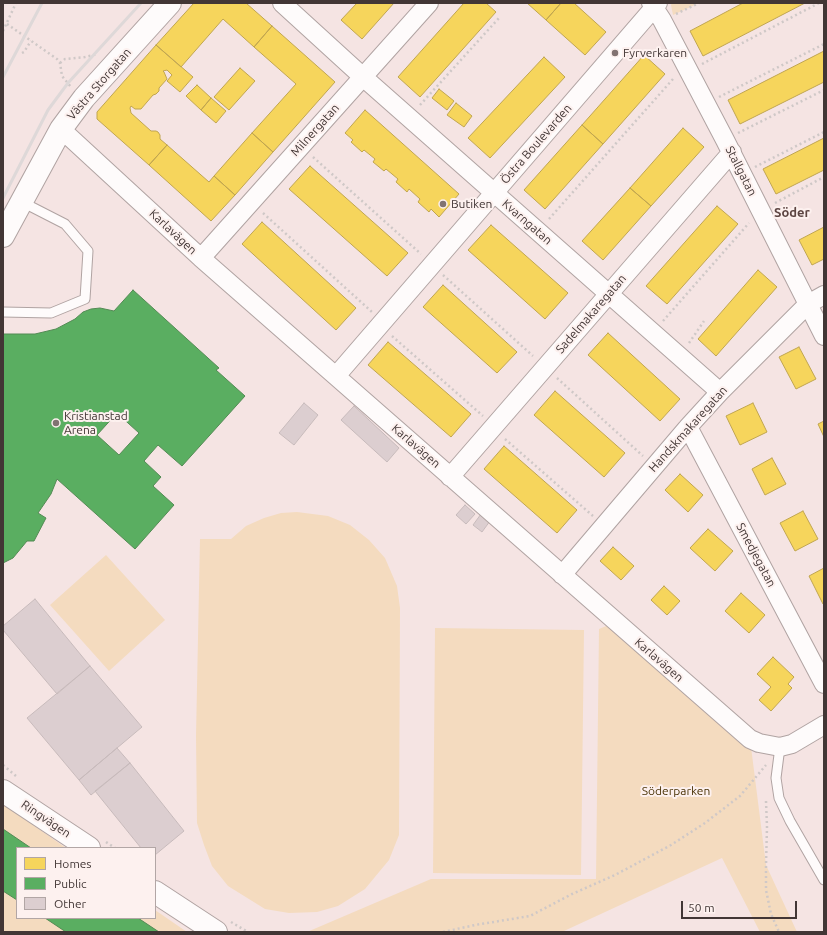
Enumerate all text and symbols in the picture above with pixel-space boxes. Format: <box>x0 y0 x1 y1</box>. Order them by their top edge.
street label: Västra Storgatan <box>64 45 134 123</box>
place label: Fyrverkaren <box>623 46 687 60</box>
marker: Fyrverkaren <box>610 48 620 58</box>
street label: Milnergatan <box>288 101 342 159</box>
street label: Östra Boulevarden <box>497 101 575 187</box>
street label: Stallgatan <box>722 144 760 198</box>
street label: Kvarngatan <box>499 196 555 248</box>
place label: Butiken <box>451 197 492 211</box>
marker: Butiken <box>438 199 448 209</box>
district label: Söder <box>774 205 810 221</box>
street label: Karlavägen <box>146 206 200 258</box>
street label: Sadelmakaregatan <box>553 272 629 356</box>
street label: Handskmakaregatan <box>646 383 730 475</box>
place label: Kristianstad Arena <box>64 409 128 437</box>
marker: Kristianstad Arena <box>51 418 61 428</box>
street label: Karlavägen <box>389 421 443 471</box>
street label: Smedjegatan <box>733 520 779 590</box>
street label: Karlavägen <box>632 635 686 685</box>
park label: Söderparken <box>642 784 710 798</box>
street label: Ringvägen <box>19 797 73 841</box>
legend <box>16 847 156 919</box>
text: Homes <box>54 857 92 870</box>
text: Public <box>54 877 87 890</box>
scale bar <box>683 893 799 919</box>
text: Other <box>54 897 86 910</box>
text: 50 m <box>688 901 715 914</box>

